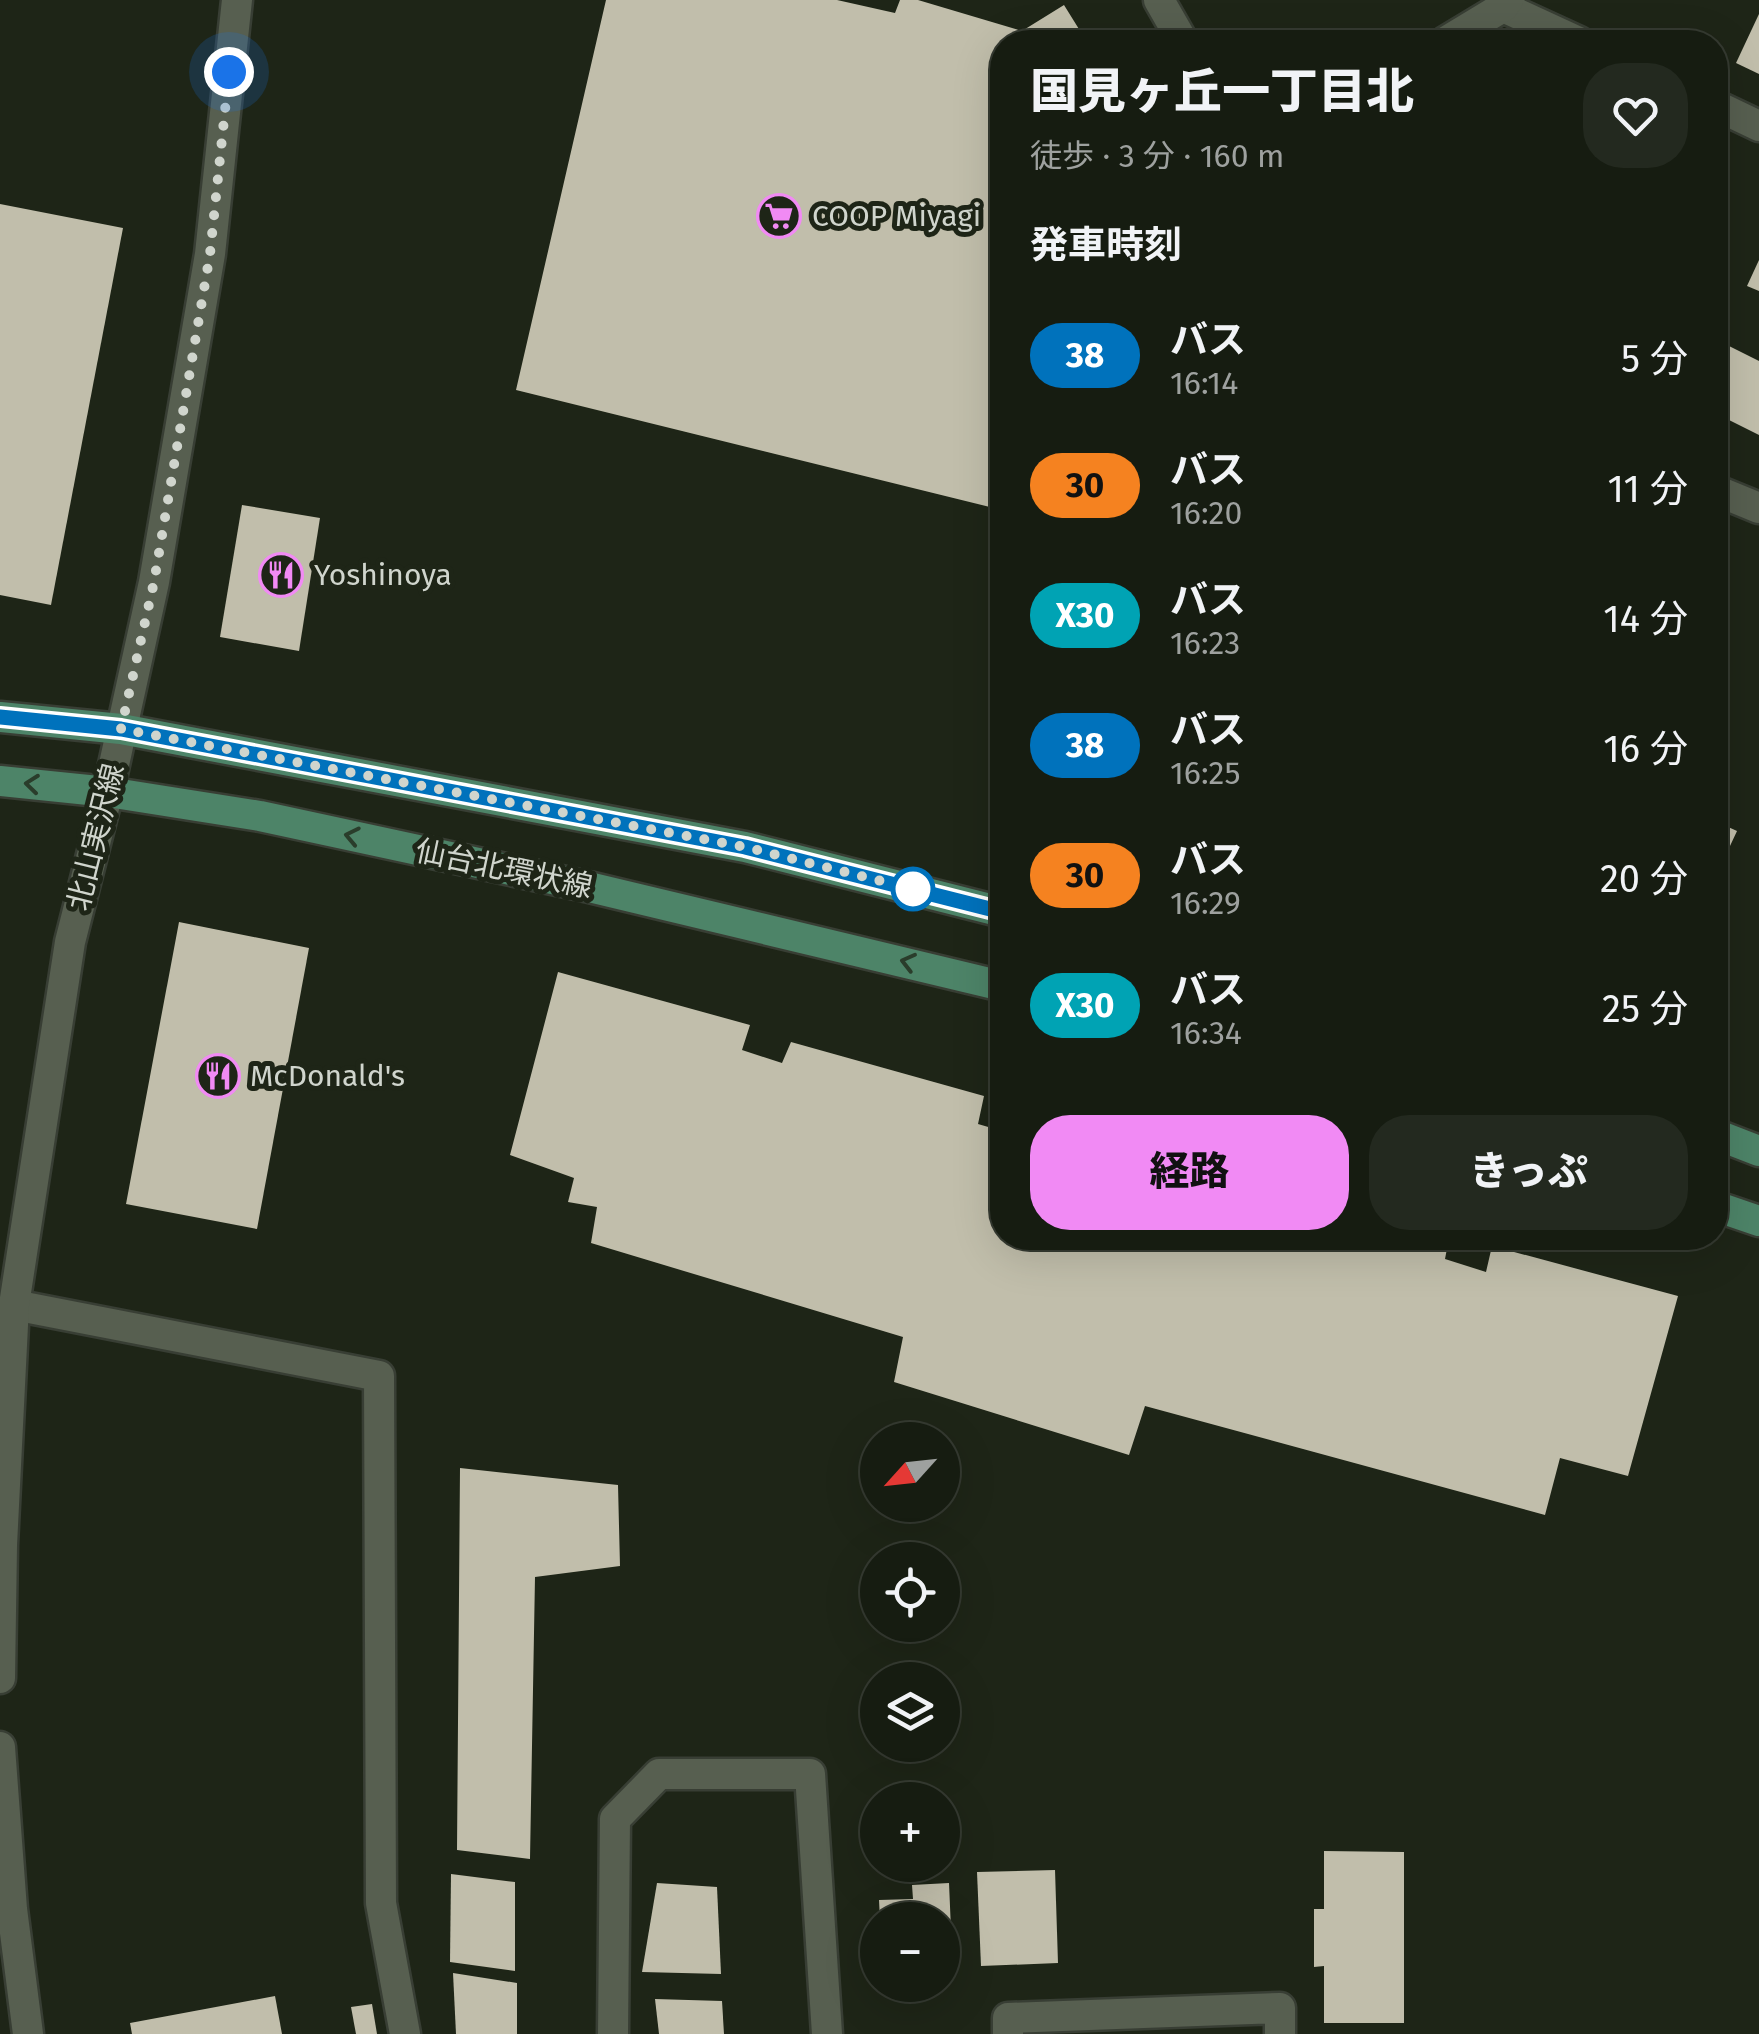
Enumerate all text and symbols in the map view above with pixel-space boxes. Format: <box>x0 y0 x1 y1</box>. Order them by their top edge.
your location <box>204 47 254 97</box>
text: 国見ヶ丘一丁目北 <box>1030 63 1414 121</box>
button: heart <box>1583 63 1688 168</box>
text: 徒歩 · 3 分 · 160 m <box>1030 137 1284 175</box>
supermarket icon: COOP Miyagi <box>756 193 802 239</box>
place label: COOP Miyagi <box>812 198 981 234</box>
text: 発車時刻 <box>1030 222 1182 268</box>
text: バス <box>1170 317 1246 363</box>
text: 38 <box>1066 334 1104 376</box>
text: 5 分 <box>1621 336 1688 382</box>
text: 16:14 <box>1170 364 1238 402</box>
text: バス <box>1170 447 1246 493</box>
text: 30 <box>1066 464 1104 506</box>
text: 11 分 <box>1608 466 1688 512</box>
text: 16:20 <box>1170 494 1242 532</box>
restaurant icon: Yoshinoya <box>258 552 304 598</box>
place label: Yoshinoya <box>314 557 452 593</box>
text: バス <box>1170 577 1246 623</box>
text: X30 <box>1055 594 1115 636</box>
text: 14 分 <box>1603 596 1688 642</box>
text: 16:23 <box>1170 624 1240 662</box>
text: バス <box>1170 707 1246 753</box>
text: 38 <box>1066 724 1104 766</box>
text: 16 分 <box>1603 726 1688 772</box>
text: 16:25 <box>1170 754 1240 792</box>
street label: 北山実沢線 <box>60 760 132 914</box>
one-way arrow <box>23 774 39 796</box>
one-way arrow <box>344 827 361 848</box>
street label: 仙台北環状線 <box>412 833 596 905</box>
text: バス <box>1170 837 1246 883</box>
text: 30 <box>1066 854 1104 896</box>
text: 20 分 <box>1600 856 1688 902</box>
unlabelled marker <box>892 868 934 910</box>
text: 16:29 <box>1170 884 1241 922</box>
one-way arrow <box>900 953 917 974</box>
text: バス <box>1170 967 1246 1013</box>
text: X30 <box>1055 984 1115 1026</box>
text: 25 分 <box>1602 986 1688 1032</box>
text: 16:34 <box>1170 1014 1242 1052</box>
restaurant icon: McDonald's <box>195 1053 241 1099</box>
place label: McDonald's <box>250 1058 405 1094</box>
button: 経路 <box>1030 1115 1349 1230</box>
button: きっぷ <box>1369 1115 1688 1230</box>
north arrow <box>860 1422 960 1522</box>
map controls <box>860 1422 960 2002</box>
button: locate <box>860 1542 960 1642</box>
button: layers <box>860 1662 960 1762</box>
button: + <box>860 1782 960 1882</box>
button: − <box>860 1902 960 2002</box>

